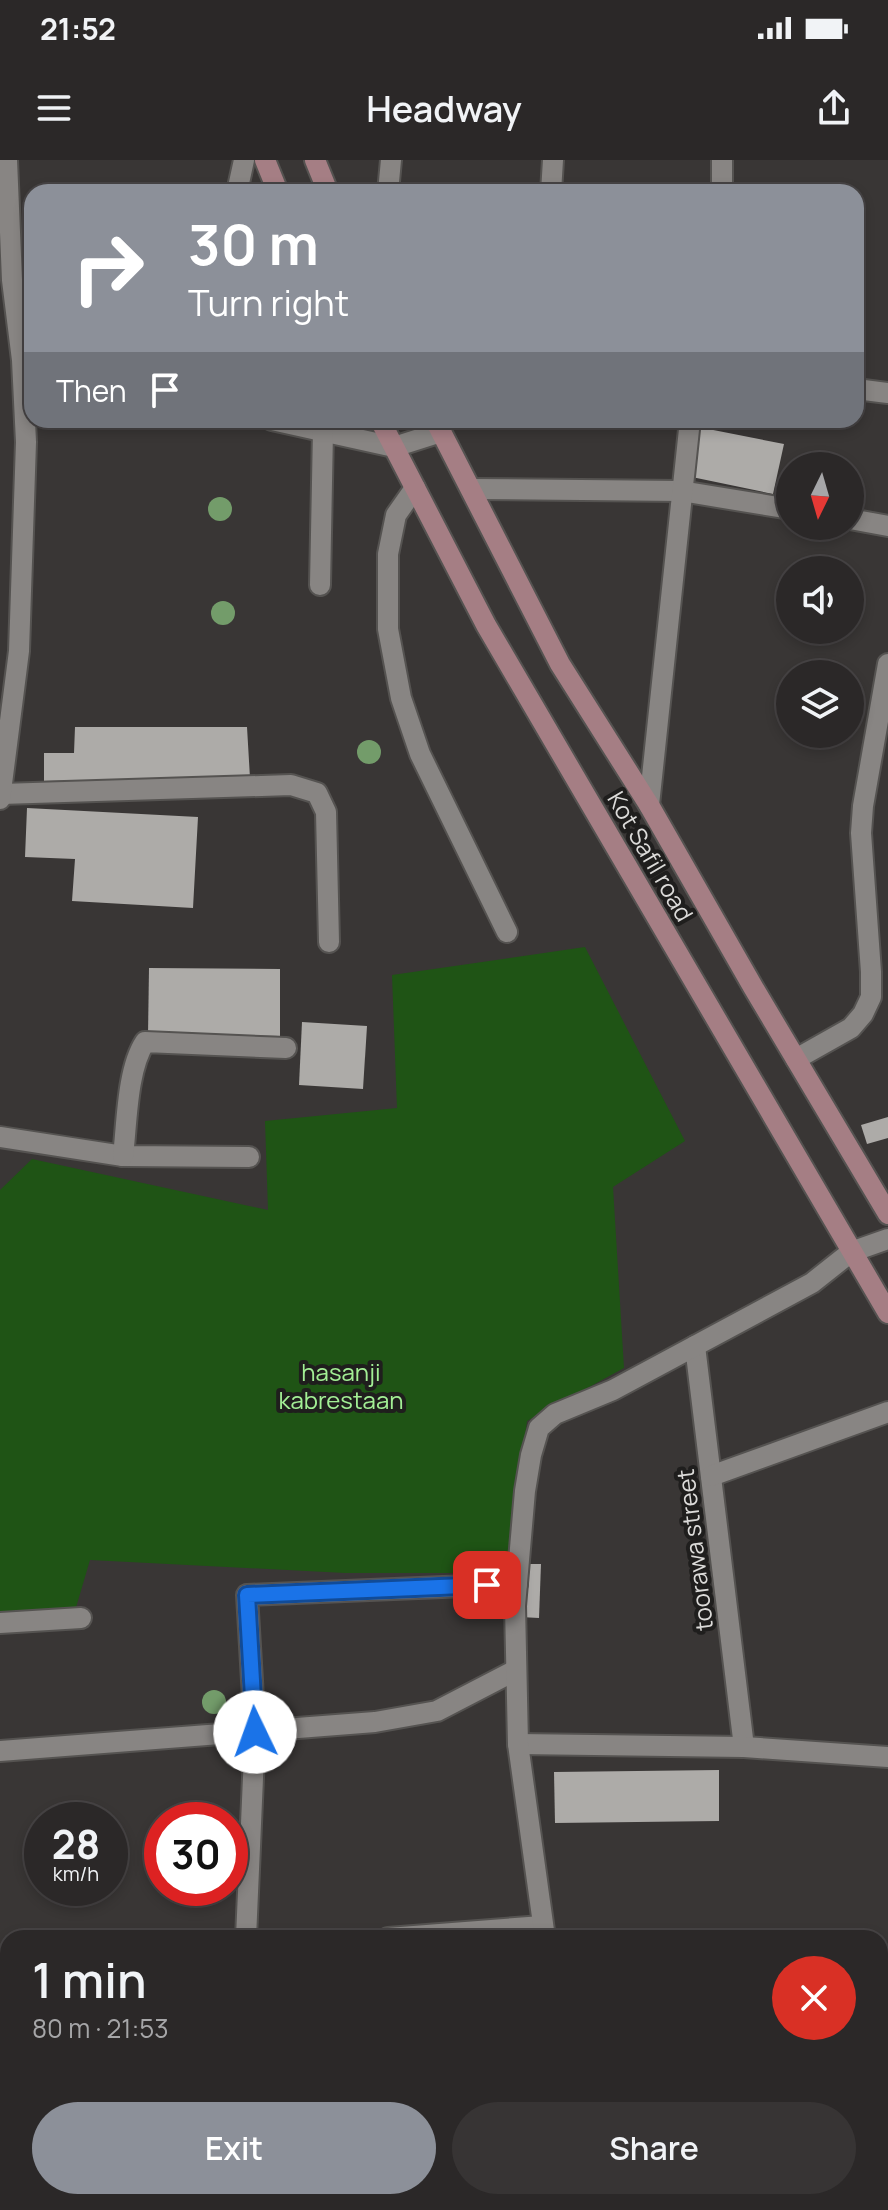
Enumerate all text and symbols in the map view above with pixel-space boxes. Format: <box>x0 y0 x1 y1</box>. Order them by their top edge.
text: 21:52 <box>40 8 116 49</box>
text: Headway <box>366 84 522 133</box>
icon: menu <box>32 86 76 130</box>
icon: share <box>812 86 856 130</box>
text: 30 m <box>188 205 319 282</box>
icon: right <box>56 216 160 320</box>
text: Turn right <box>188 278 349 327</box>
icon: arrive <box>143 368 187 412</box>
text: Then <box>56 370 127 411</box>
north arrow <box>776 452 864 540</box>
map controls <box>776 452 864 748</box>
button: sound <box>776 556 864 644</box>
button: layers <box>776 660 864 748</box>
street label: Kot Safil road <box>600 785 702 927</box>
park label: hasanji kabrestaan <box>278 1355 404 1416</box>
street label: toorawa street <box>668 1467 720 1633</box>
pin <box>453 1551 521 1619</box>
icon: arrive <box>465 1563 509 1607</box>
position arrow <box>213 1690 297 1774</box>
speed limit sign: 30 <box>144 1802 248 1906</box>
text: 28 <box>52 1816 100 1871</box>
text: km/h <box>53 1860 99 1887</box>
text: 1 min <box>32 1947 146 2012</box>
button: close <box>772 1956 856 2040</box>
text: 80 m · 21:53 <box>32 2010 169 2046</box>
button: Exit <box>32 2102 436 2194</box>
button: Share <box>452 2102 856 2194</box>

